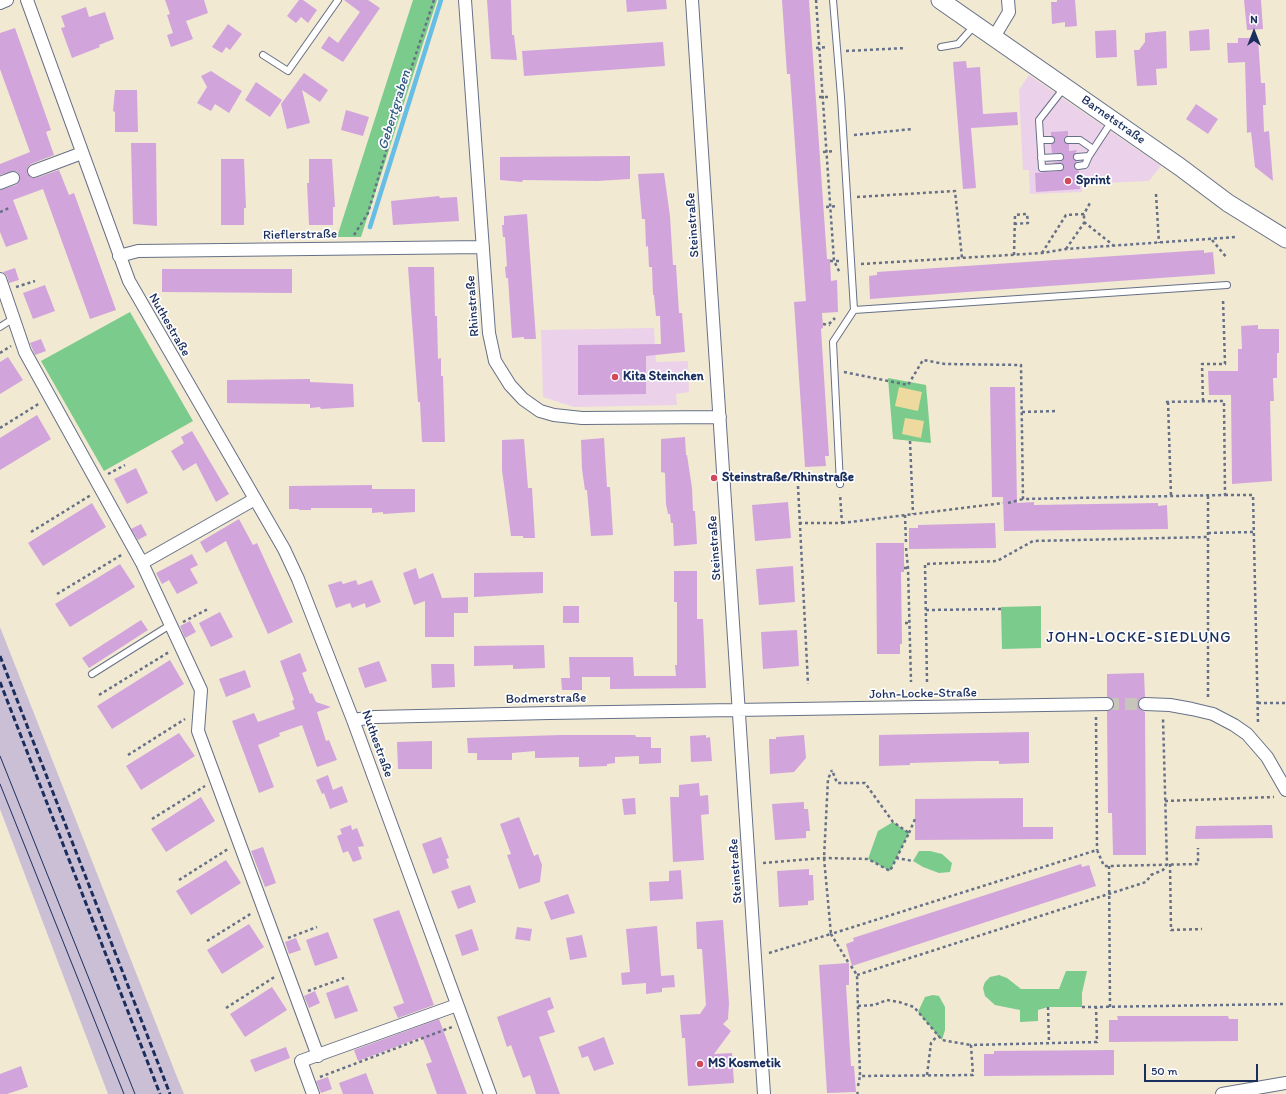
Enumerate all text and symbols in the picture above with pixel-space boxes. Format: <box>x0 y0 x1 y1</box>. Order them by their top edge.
north arrow <box>1234 12 1274 52</box>
text: N <box>1250 13 1258 26</box>
water label: Gebertgraben <box>375 68 415 152</box>
street label: Barnetstraße <box>1078 92 1148 148</box>
place label: Sprint <box>1076 173 1111 189</box>
marker: Sprint <box>1063 176 1073 186</box>
street label: Steinstraße <box>683 192 703 258</box>
street label: Rieflerstraße <box>263 227 337 243</box>
street label: Rhinstraße <box>463 275 483 337</box>
street label: Nuthestraße <box>145 291 193 359</box>
place label: Kita Steinchen <box>623 369 704 385</box>
marker: Kita Steinchen <box>610 372 620 382</box>
place label: Steinstraße/Rhinstraße <box>722 470 854 486</box>
marker: Steinstraße/Rhinstraße <box>709 473 719 483</box>
street label: Steinstraße <box>705 515 725 581</box>
district label: JOHN-LOCKE-SIEDLUNG <box>1046 629 1232 647</box>
street label: John-Locke-Straße <box>869 685 977 703</box>
street label: Bodmerstraße <box>505 690 587 708</box>
street label: Nuthestraße <box>358 708 396 780</box>
street label: Steinstraße <box>726 838 746 904</box>
place label: MS Kosmetik <box>708 1056 781 1072</box>
scale bar <box>1146 1056 1260 1082</box>
marker: MS Kosmetik <box>695 1059 705 1069</box>
text: 50 m <box>1151 1064 1177 1078</box>

